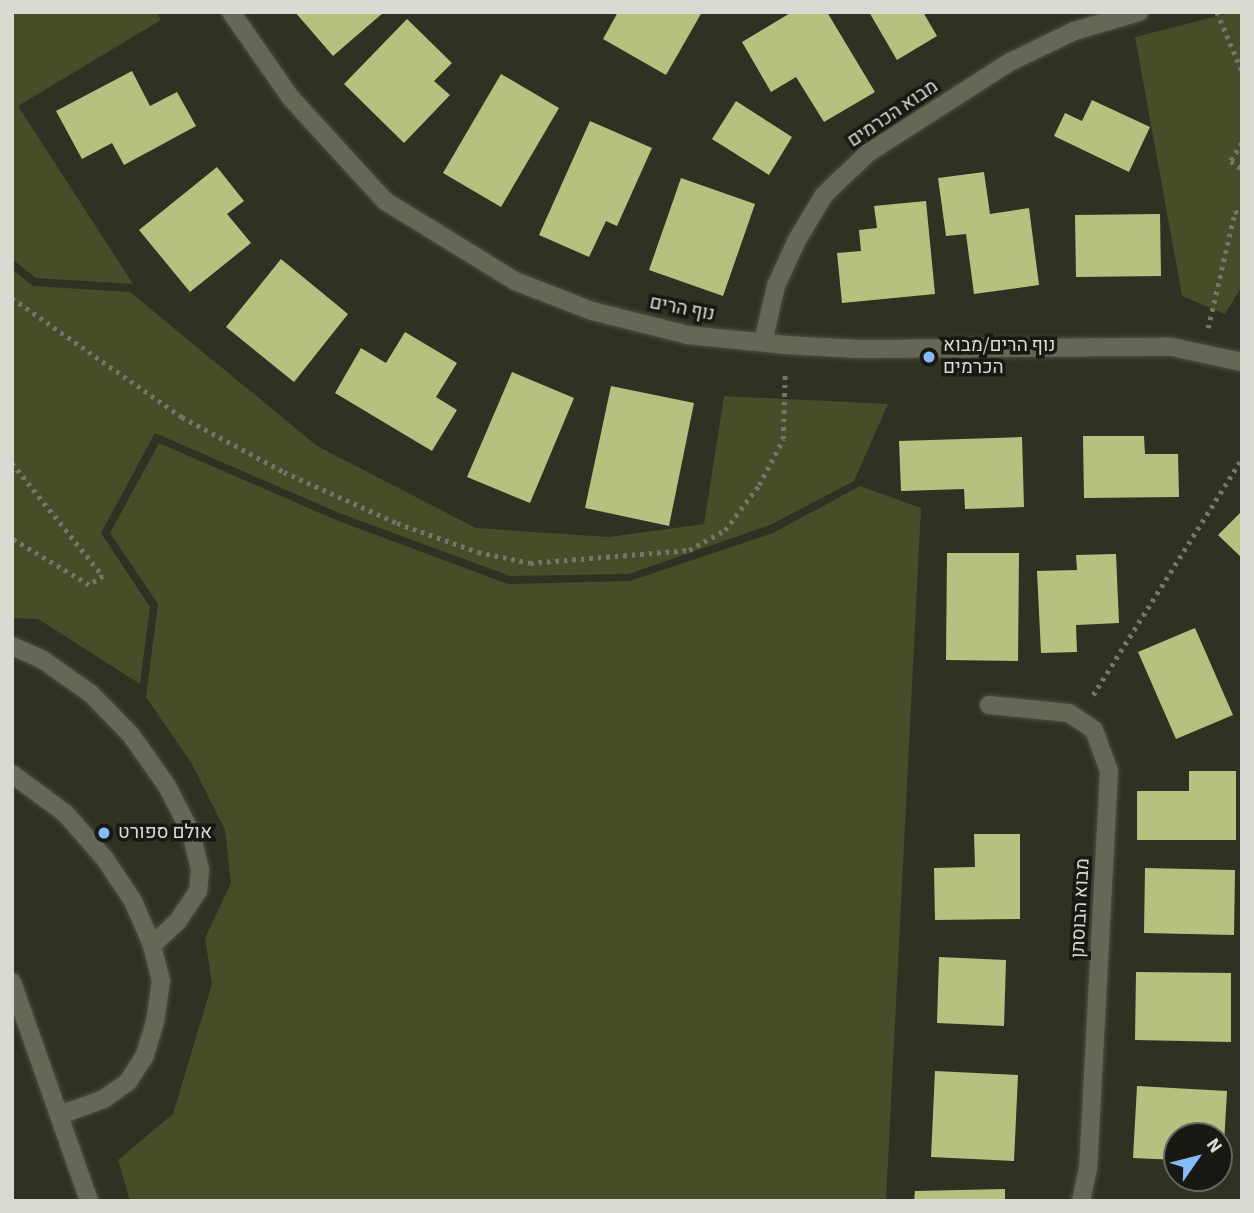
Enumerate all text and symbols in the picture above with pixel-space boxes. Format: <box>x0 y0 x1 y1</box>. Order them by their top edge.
street label: מבוא הכרמים <box>843 75 943 153</box>
street label: נוף הרים <box>648 292 716 326</box>
place label: נוף הרים/מבוא הכרמים <box>943 335 1055 379</box>
marker: נוף הרים/מבוא הכרמים <box>921 349 937 365</box>
place label: אולם ספורט <box>118 822 212 844</box>
marker: אולם ספורט <box>96 825 112 841</box>
street label: מבוא הבוסתן <box>1067 858 1095 958</box>
north arrow <box>1163 1122 1233 1192</box>
text: N <box>1199 1133 1229 1159</box>

